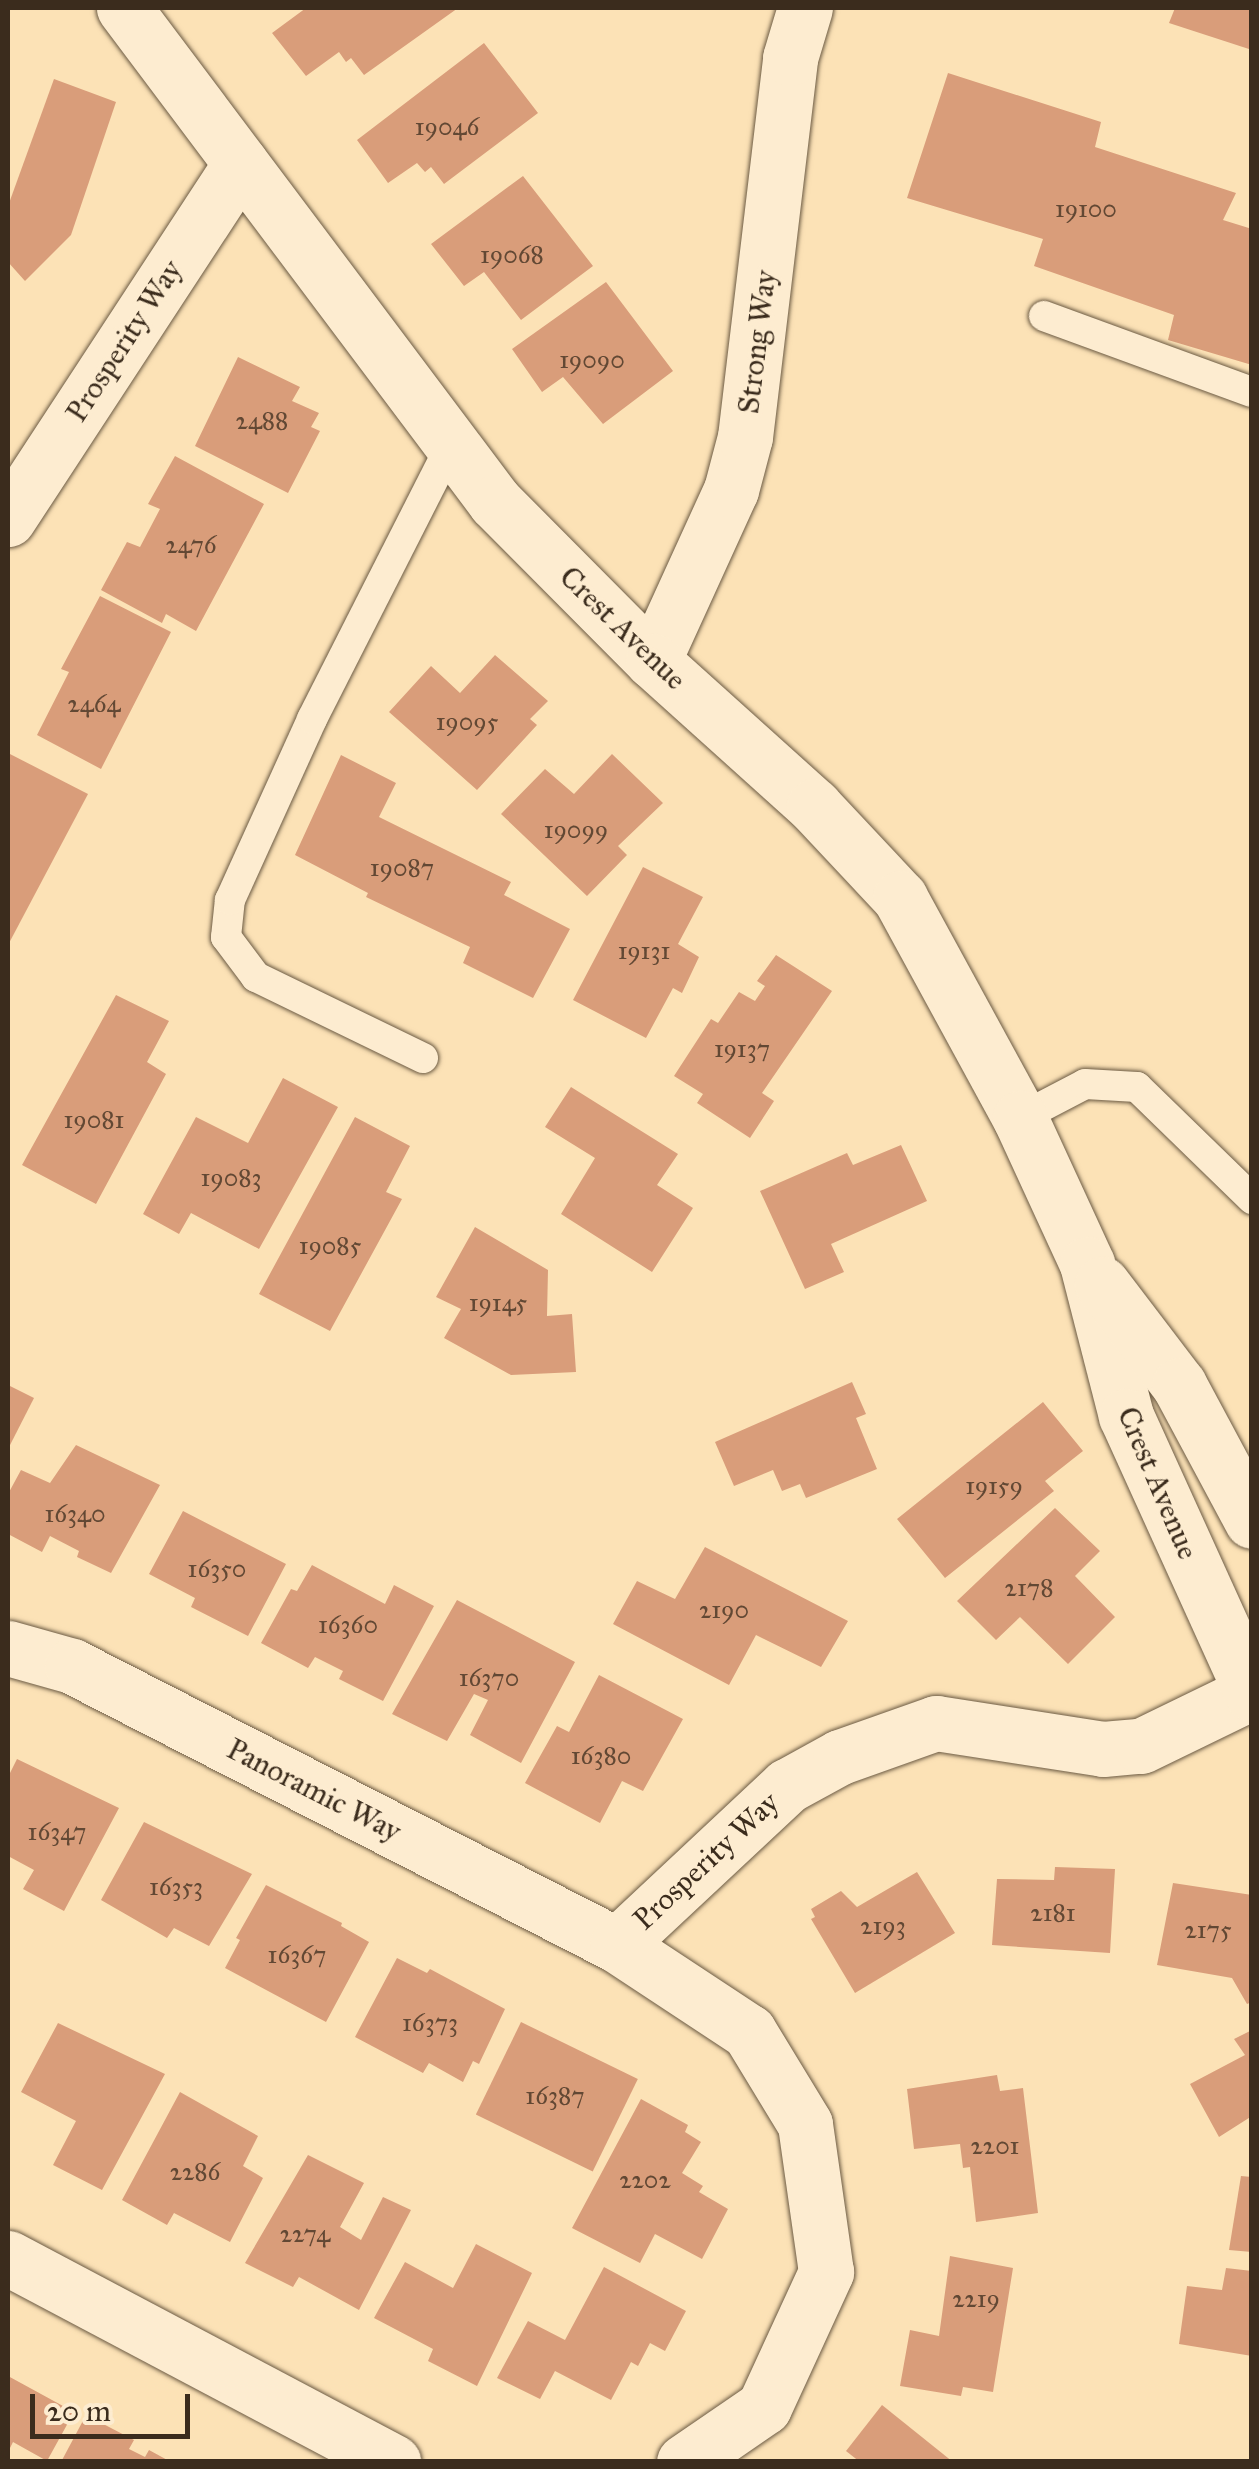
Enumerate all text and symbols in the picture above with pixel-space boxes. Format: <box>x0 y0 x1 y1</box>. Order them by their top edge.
house number: 19046 <box>415 112 479 142</box>
house number: 19100 <box>1055 194 1117 224</box>
house number: 19068 <box>480 240 544 270</box>
street label: Prosperity Way <box>58 253 190 429</box>
street label: Strong Way <box>730 268 784 416</box>
house number: 19090 <box>559 345 625 375</box>
house number: 2488 <box>236 406 288 436</box>
house number: 2476 <box>165 530 217 560</box>
street label: Crest Avenue <box>552 559 694 697</box>
house number: 2464 <box>67 689 121 719</box>
house number: 19095 <box>436 707 498 737</box>
house number: 19099 <box>544 815 608 845</box>
house number: 19087 <box>370 853 434 883</box>
house number: 19131 <box>618 936 670 966</box>
house number: 19137 <box>714 1034 770 1064</box>
house number: 19081 <box>64 1105 124 1135</box>
house number: 19083 <box>201 1163 261 1193</box>
house number: 19085 <box>299 1231 361 1261</box>
house number: 19145 <box>469 1288 527 1318</box>
street label: Crest Avenue <box>1110 1401 1206 1565</box>
house number: 19159 <box>965 1471 1023 1501</box>
house number: 16340 <box>44 1499 106 1529</box>
house number: 16350 <box>188 1554 246 1584</box>
house number: 2178 <box>1005 1573 1053 1603</box>
house number: 2190 <box>699 1595 749 1625</box>
house number: 16360 <box>318 1610 378 1640</box>
house number: 16370 <box>459 1663 519 1693</box>
street label: Panoramic Way <box>221 1731 407 1849</box>
house number: 16380 <box>571 1741 631 1771</box>
street label: Prosperity Way <box>626 1784 786 1938</box>
house number: 16347 <box>28 1817 86 1847</box>
house number: 16353 <box>149 1872 203 1902</box>
house number: 2181 <box>1030 1898 1076 1928</box>
house number: 2193 <box>860 1911 906 1941</box>
house number: 2175 <box>1184 1915 1232 1945</box>
house number: 16367 <box>268 1940 326 1970</box>
house number: 16373 <box>402 2008 458 2038</box>
house number: 16387 <box>525 2081 585 2111</box>
house number: 2201 <box>971 2131 1019 2161</box>
house number: 2286 <box>170 2157 220 2187</box>
house number: 2202 <box>619 2165 671 2195</box>
house number: 2274 <box>280 2219 330 2249</box>
house number: 2219 <box>952 2284 1000 2314</box>
scale bar <box>35 2374 195 2436</box>
text: 20 m <box>47 2393 111 2429</box>

